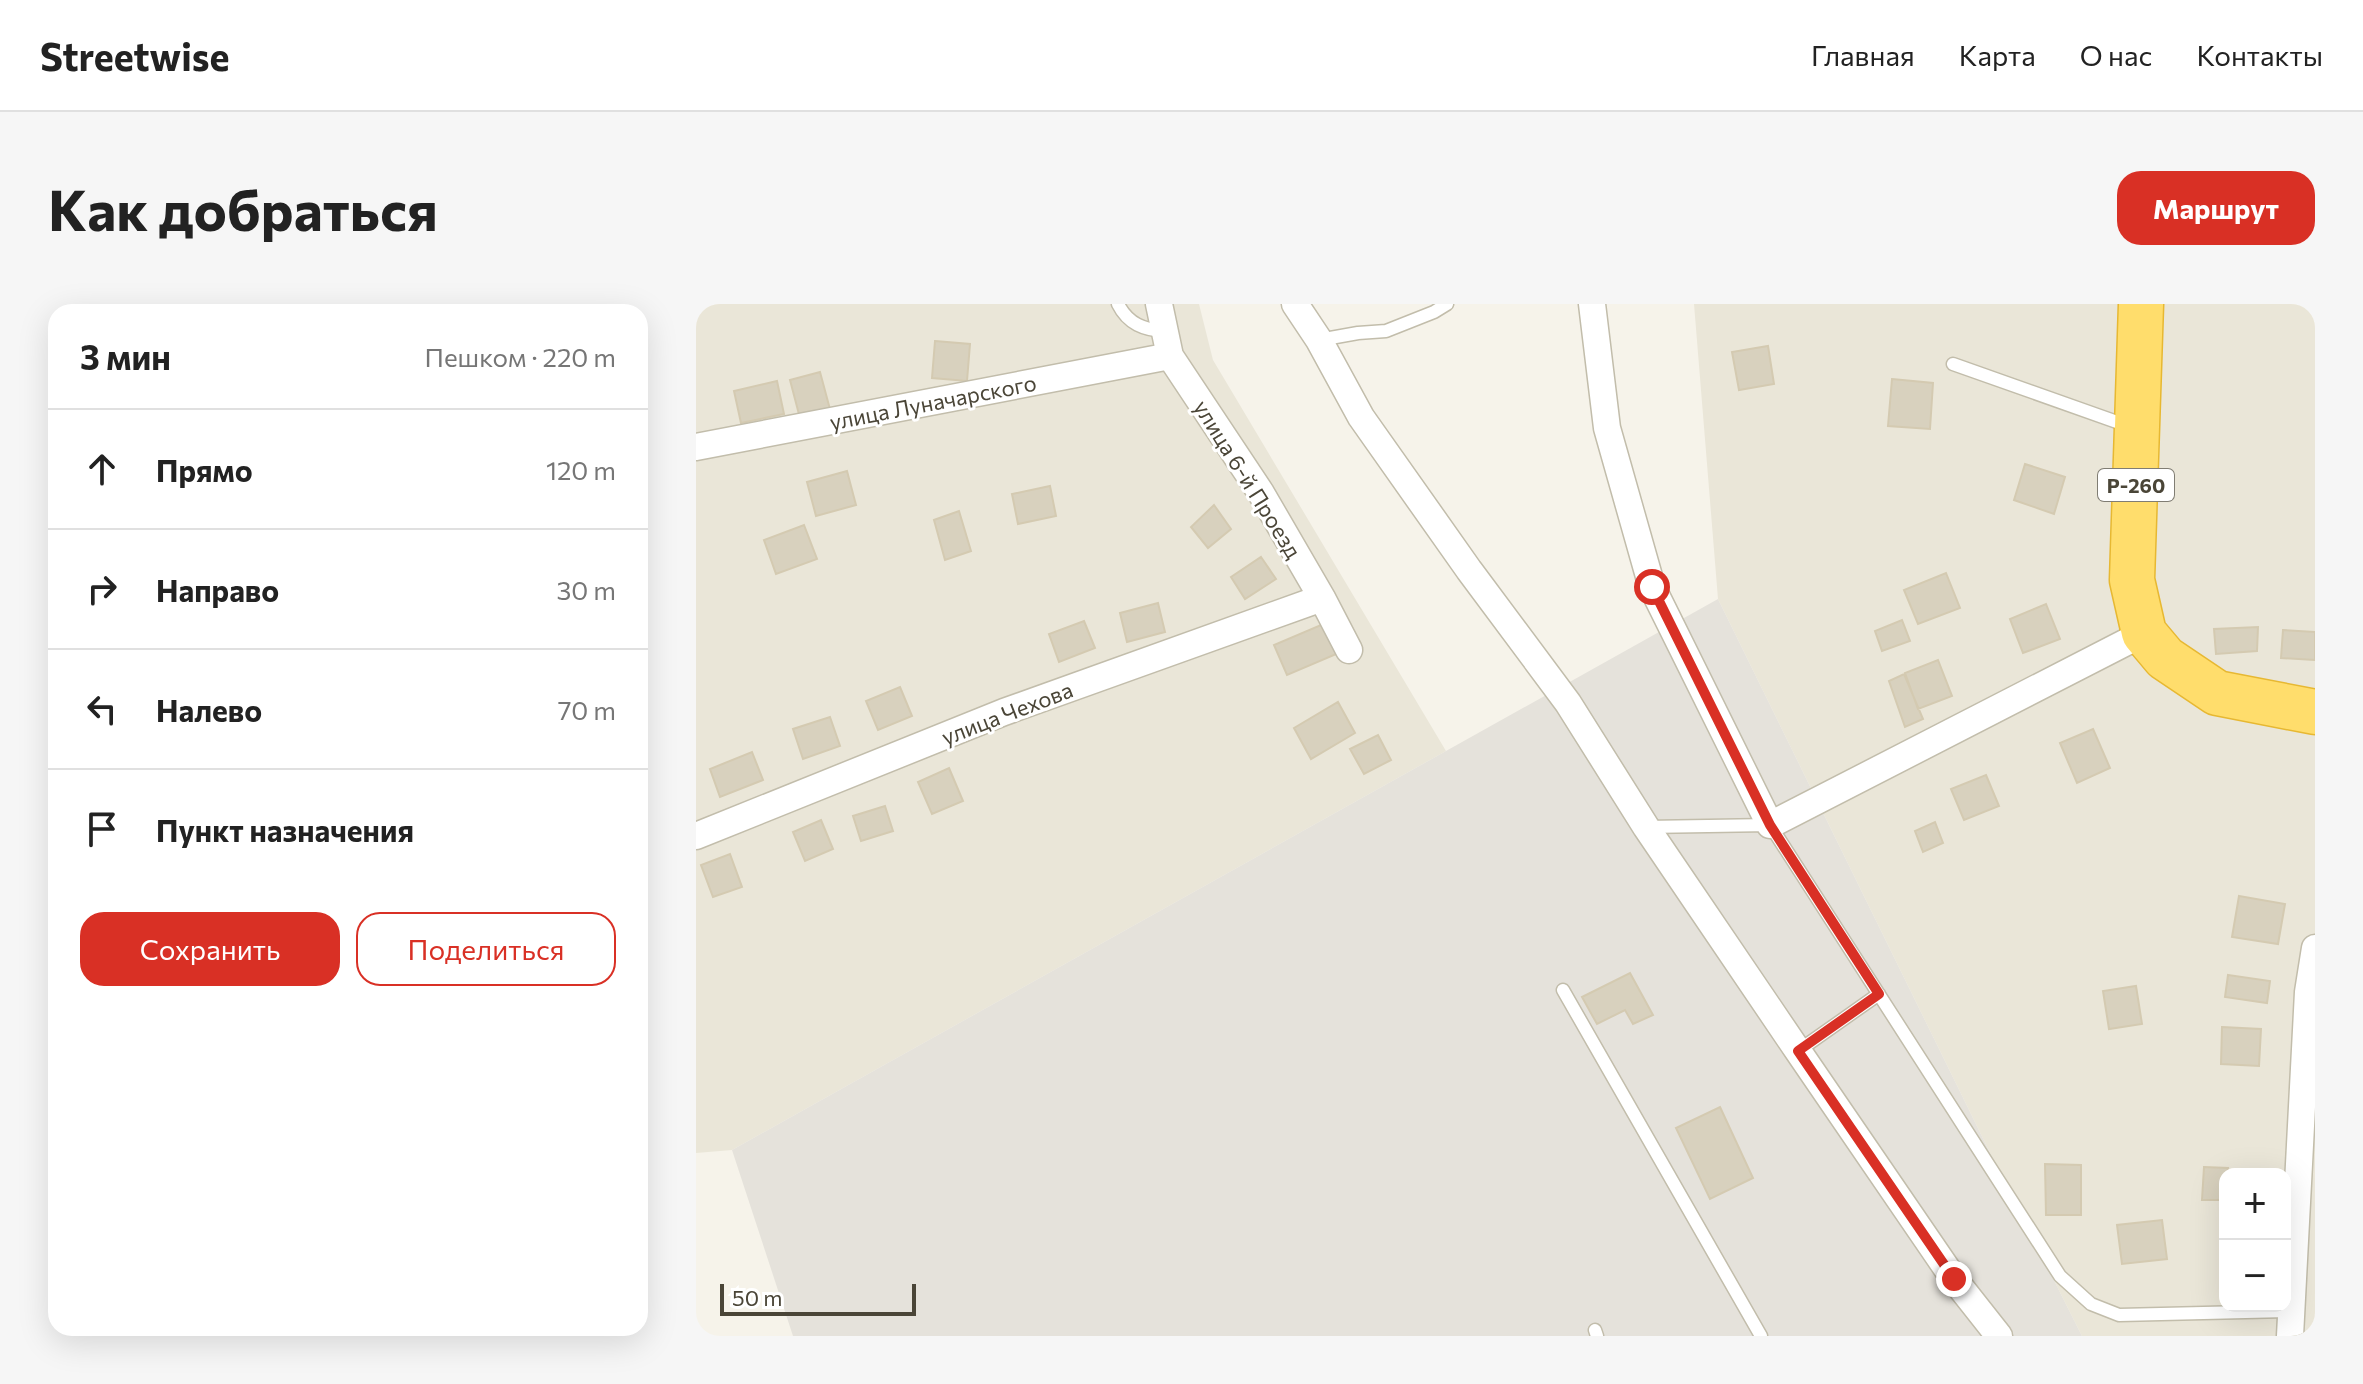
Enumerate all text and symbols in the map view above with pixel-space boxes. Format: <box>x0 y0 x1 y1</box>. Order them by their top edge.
text: Streetwise <box>40 32 229 79</box>
text: Главная <box>1811 38 1915 72</box>
text: Карта <box>1959 38 2036 72</box>
text: О нас <box>2080 38 2152 72</box>
text: Контакты <box>2196 38 2323 72</box>
button: Маршрут <box>2117 171 2315 245</box>
text: Как добраться <box>48 174 438 243</box>
text: 3 мин <box>80 335 171 377</box>
text: Пешком · 220 m <box>425 341 616 372</box>
street label: улица Луначарского <box>827 369 1039 435</box>
street label: улица 6-й Проезд <box>1188 395 1308 563</box>
icon: ahead <box>80 447 124 491</box>
text: Прямо <box>156 451 253 488</box>
text: 120 m <box>546 454 616 485</box>
road number: Р-260 <box>2098 469 2174 501</box>
icon: right <box>80 567 124 611</box>
route start <box>1634 569 1670 605</box>
text: Направо <box>156 571 279 608</box>
text: 30 m <box>557 574 616 605</box>
street label: улица Чехова <box>938 676 1076 750</box>
icon: left <box>80 687 124 731</box>
text: Налево <box>156 691 262 728</box>
text: 70 m <box>558 694 616 725</box>
icon: arrive <box>80 807 124 851</box>
text: Пункт назначения <box>156 811 414 848</box>
button: Сохранить <box>80 912 340 986</box>
button: Поделиться <box>356 912 616 986</box>
map controls <box>2219 1168 2291 1312</box>
button: + <box>2219 1168 2291 1240</box>
button: − <box>2219 1240 2291 1312</box>
route end <box>1936 1261 1972 1297</box>
scale bar <box>720 1280 916 1316</box>
text: 50 m <box>732 1284 782 1311</box>

